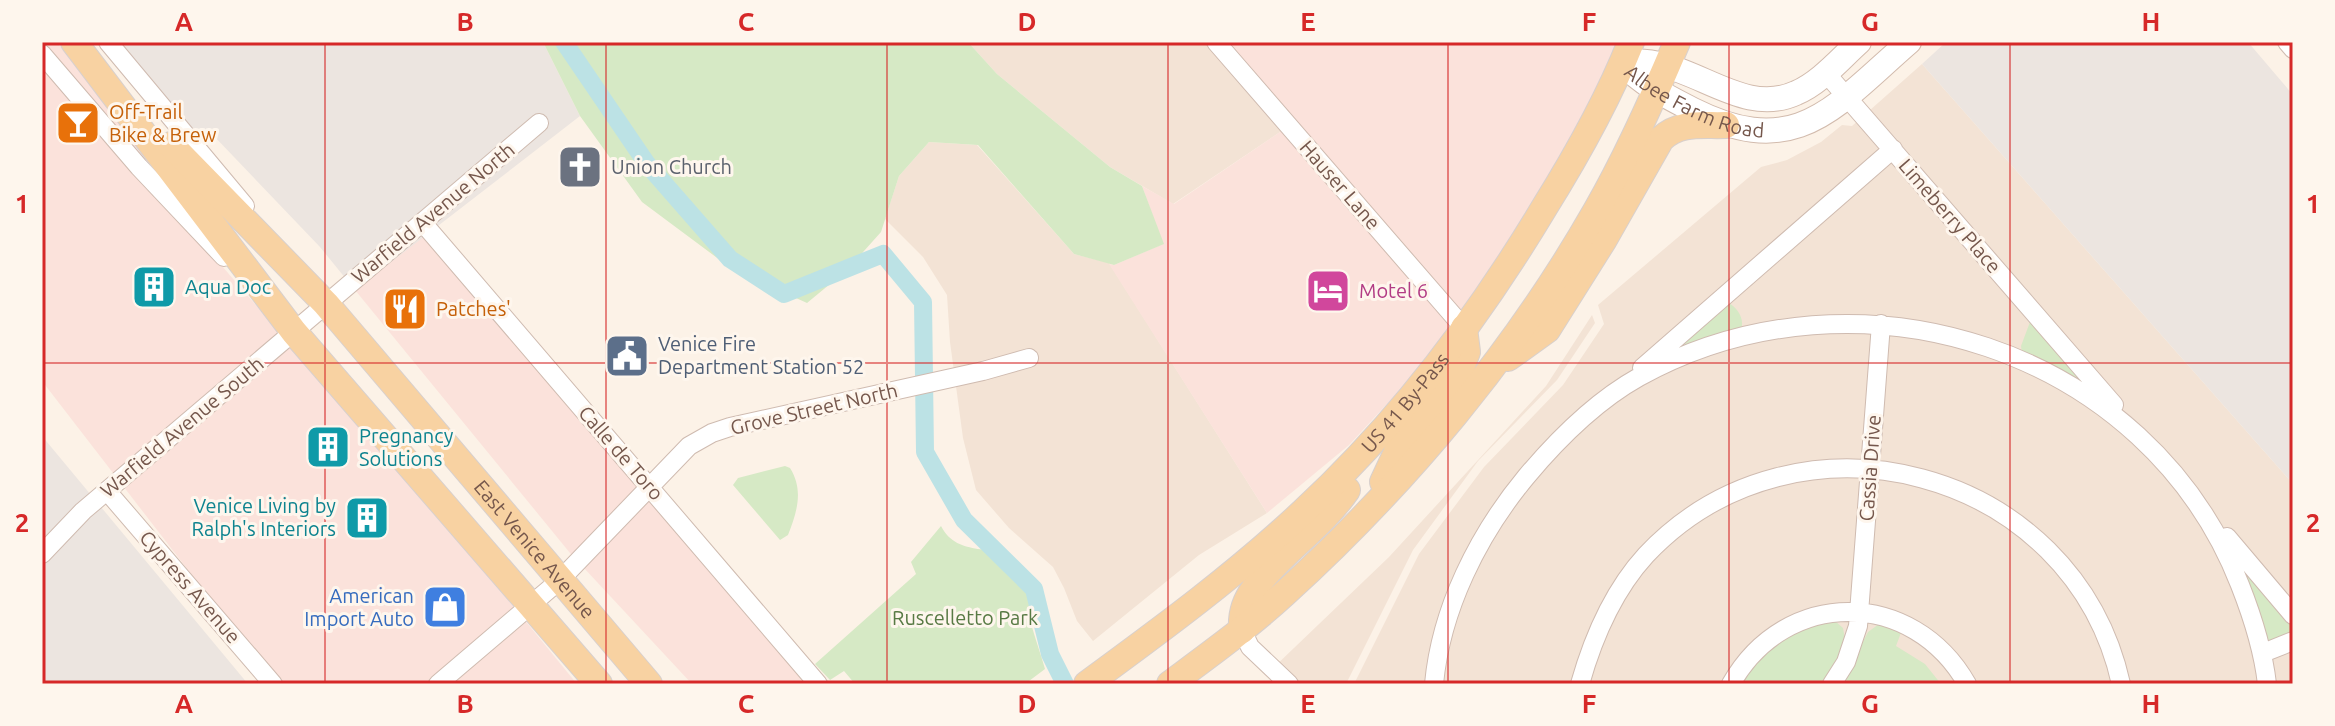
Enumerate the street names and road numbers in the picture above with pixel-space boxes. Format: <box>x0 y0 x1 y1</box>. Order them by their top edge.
street label: Albee Farm Road <box>1620 60 1765 142</box>
street label: Hauser Lane <box>1295 135 1385 234</box>
street label: Warfield Avenue North <box>346 138 519 288</box>
street label: Limeberry Place <box>1895 154 2006 277</box>
street label: US 41 By-Pass <box>1356 348 1453 457</box>
street label: Warfield Avenue South <box>95 352 268 502</box>
street label: Grove Street North <box>728 378 900 439</box>
street label: Calle de Toro <box>574 401 668 504</box>
street label: Cassia Drive <box>1854 414 1885 522</box>
street label: East Venice Avenue <box>470 475 600 623</box>
street label: Cypress Avenue <box>135 526 245 648</box>

